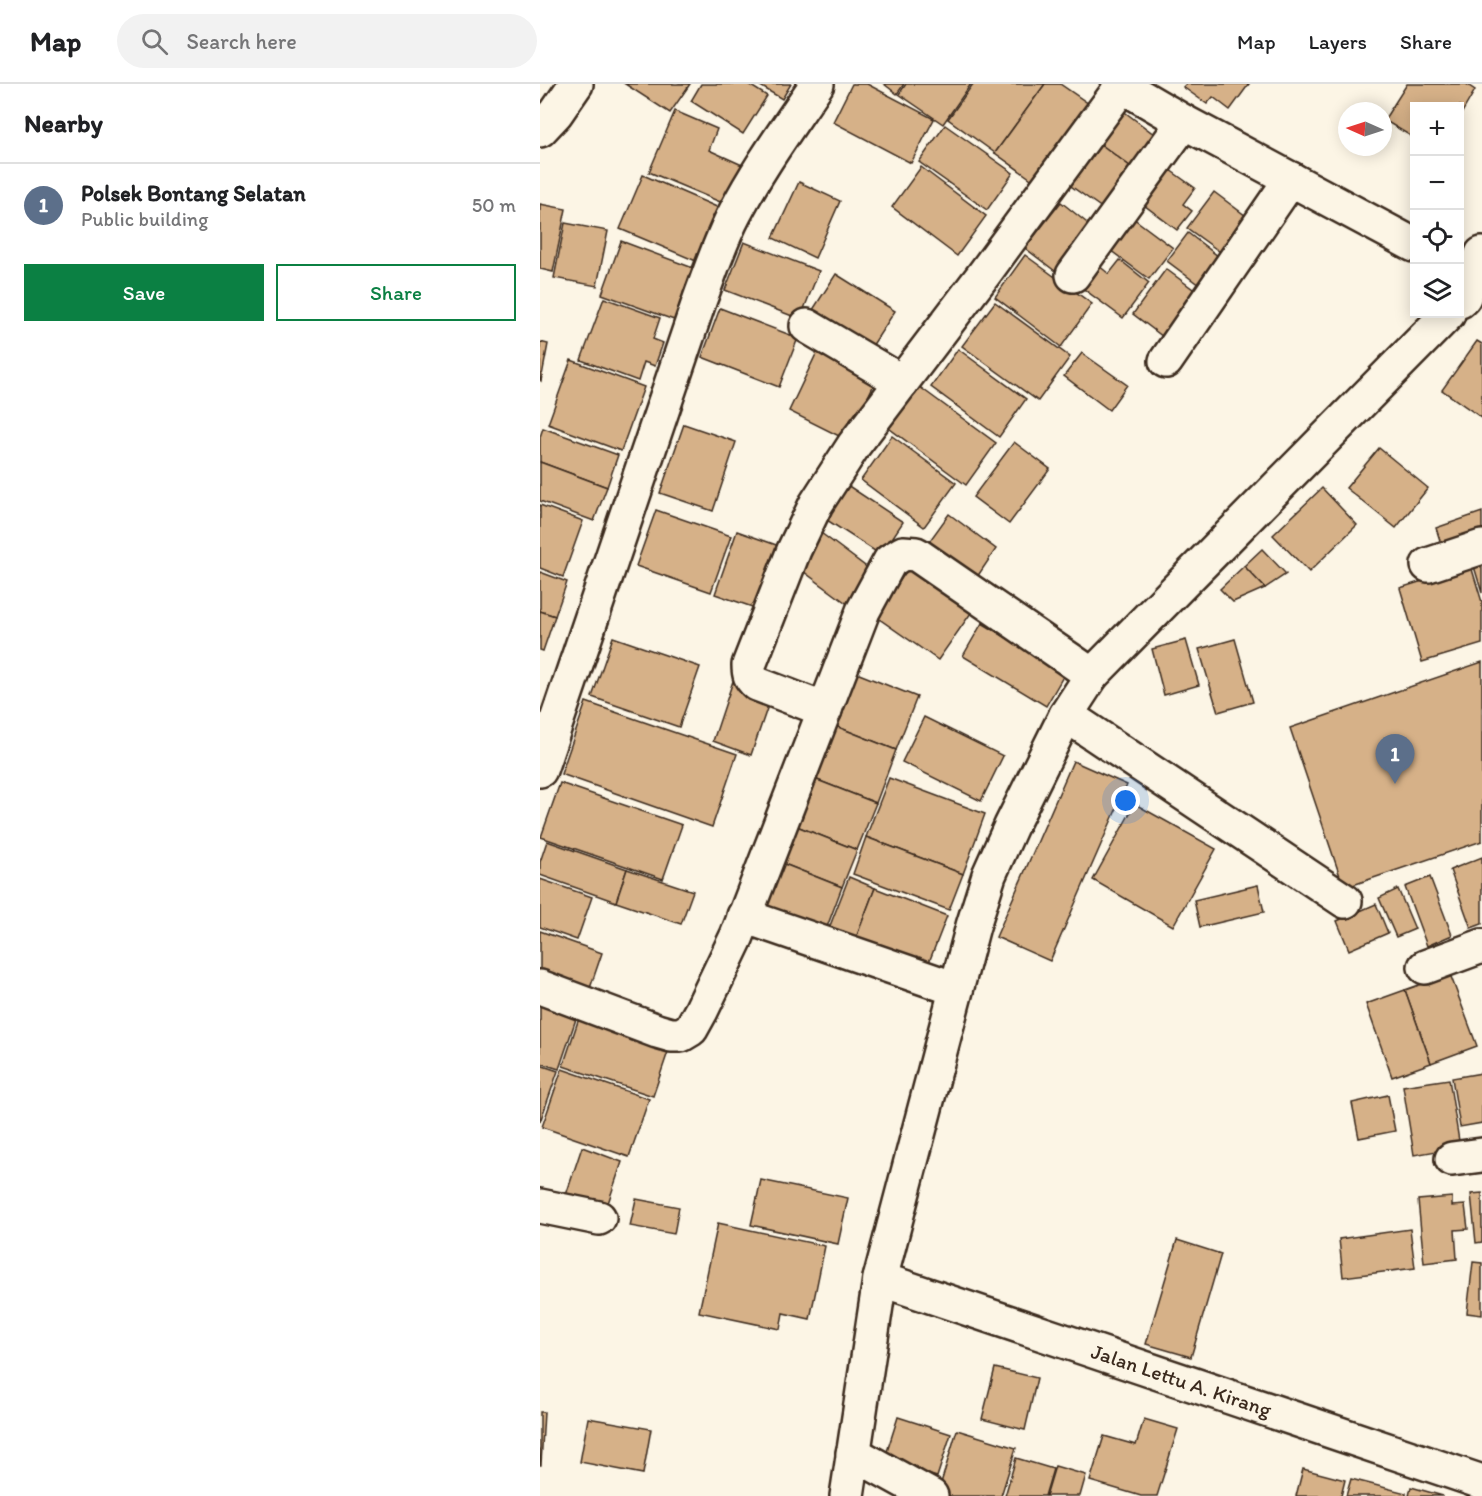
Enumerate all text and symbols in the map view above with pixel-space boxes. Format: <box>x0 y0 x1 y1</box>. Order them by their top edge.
search box <box>117 14 537 68</box>
text: Map <box>30 24 81 58</box>
icon: search <box>138 25 171 58</box>
text: Search here <box>186 28 297 55</box>
text: Map <box>1237 29 1276 54</box>
text: Layers <box>1309 29 1367 54</box>
text: Share <box>1400 29 1452 54</box>
north arrow <box>1338 102 1392 156</box>
map controls <box>1410 102 1464 318</box>
button: + <box>1410 102 1464 156</box>
text: Nearby <box>24 107 103 139</box>
button: − <box>1410 156 1464 210</box>
text: Polsek Bontang Selatan <box>81 180 306 207</box>
text: 1 <box>39 193 48 217</box>
text: 50 m <box>472 193 516 217</box>
text: Public building <box>81 207 208 231</box>
button: locate <box>1410 210 1464 264</box>
button: Save <box>24 264 264 321</box>
button: Share <box>276 264 516 321</box>
button: layers <box>1410 264 1464 318</box>
pin: 1 <box>1376 734 1414 784</box>
your location <box>1111 786 1140 815</box>
street label: Jalan Lettu A. Kirang <box>1088 1338 1275 1422</box>

